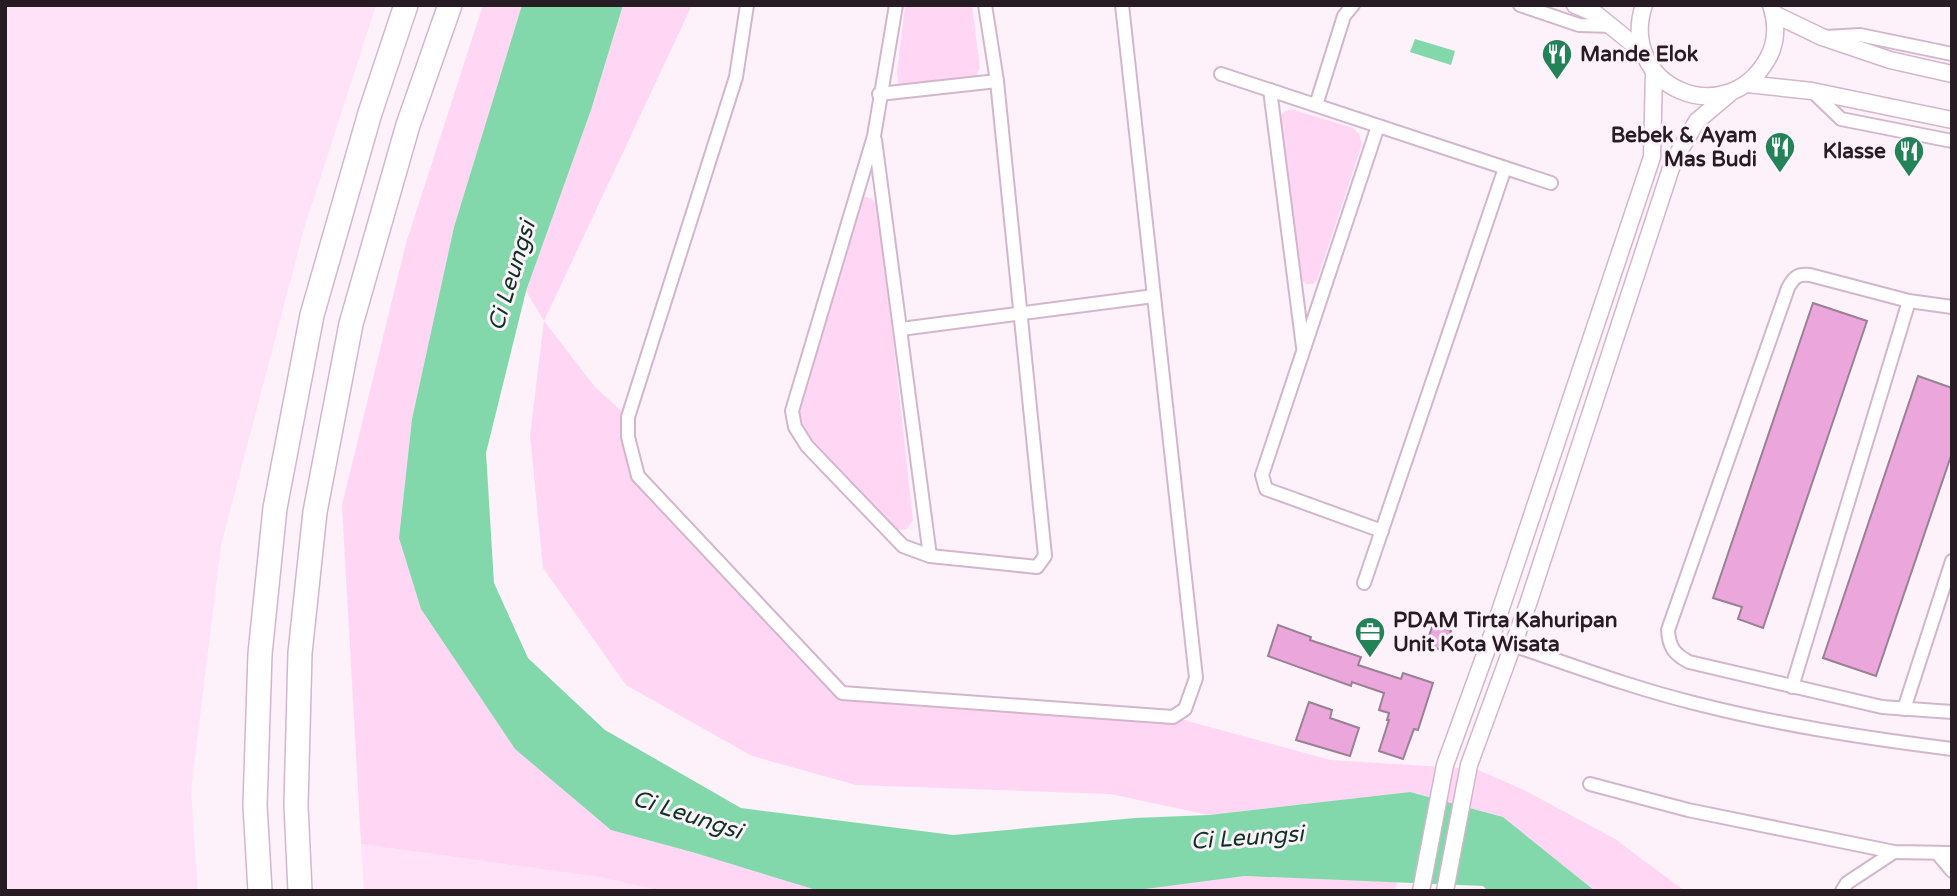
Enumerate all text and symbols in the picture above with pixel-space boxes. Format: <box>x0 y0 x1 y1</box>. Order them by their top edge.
restaurant icon: Mande Elok <box>1540 37 1574 81</box>
place label: Mande Elok <box>1580 42 1699 67</box>
place label: Bebek & Ayam Mas Budi <box>1611 123 1757 172</box>
restaurant icon: Bebek & Ayam Mas Budi <box>1763 130 1797 174</box>
restaurant icon: Klasse <box>1892 134 1926 178</box>
place label: Klasse <box>1823 139 1886 164</box>
water label: Ci Leungsi <box>482 215 543 334</box>
place label: PDAM Tirta Kahuripan Unit Kota Wisata <box>1393 608 1618 657</box>
office icon: PDAM Tirta Kahuripan Unit Kota Wisata <box>1353 615 1387 659</box>
water label: Ci Leungsi <box>629 784 748 847</box>
water label: Ci Leungsi <box>1190 820 1308 856</box>

